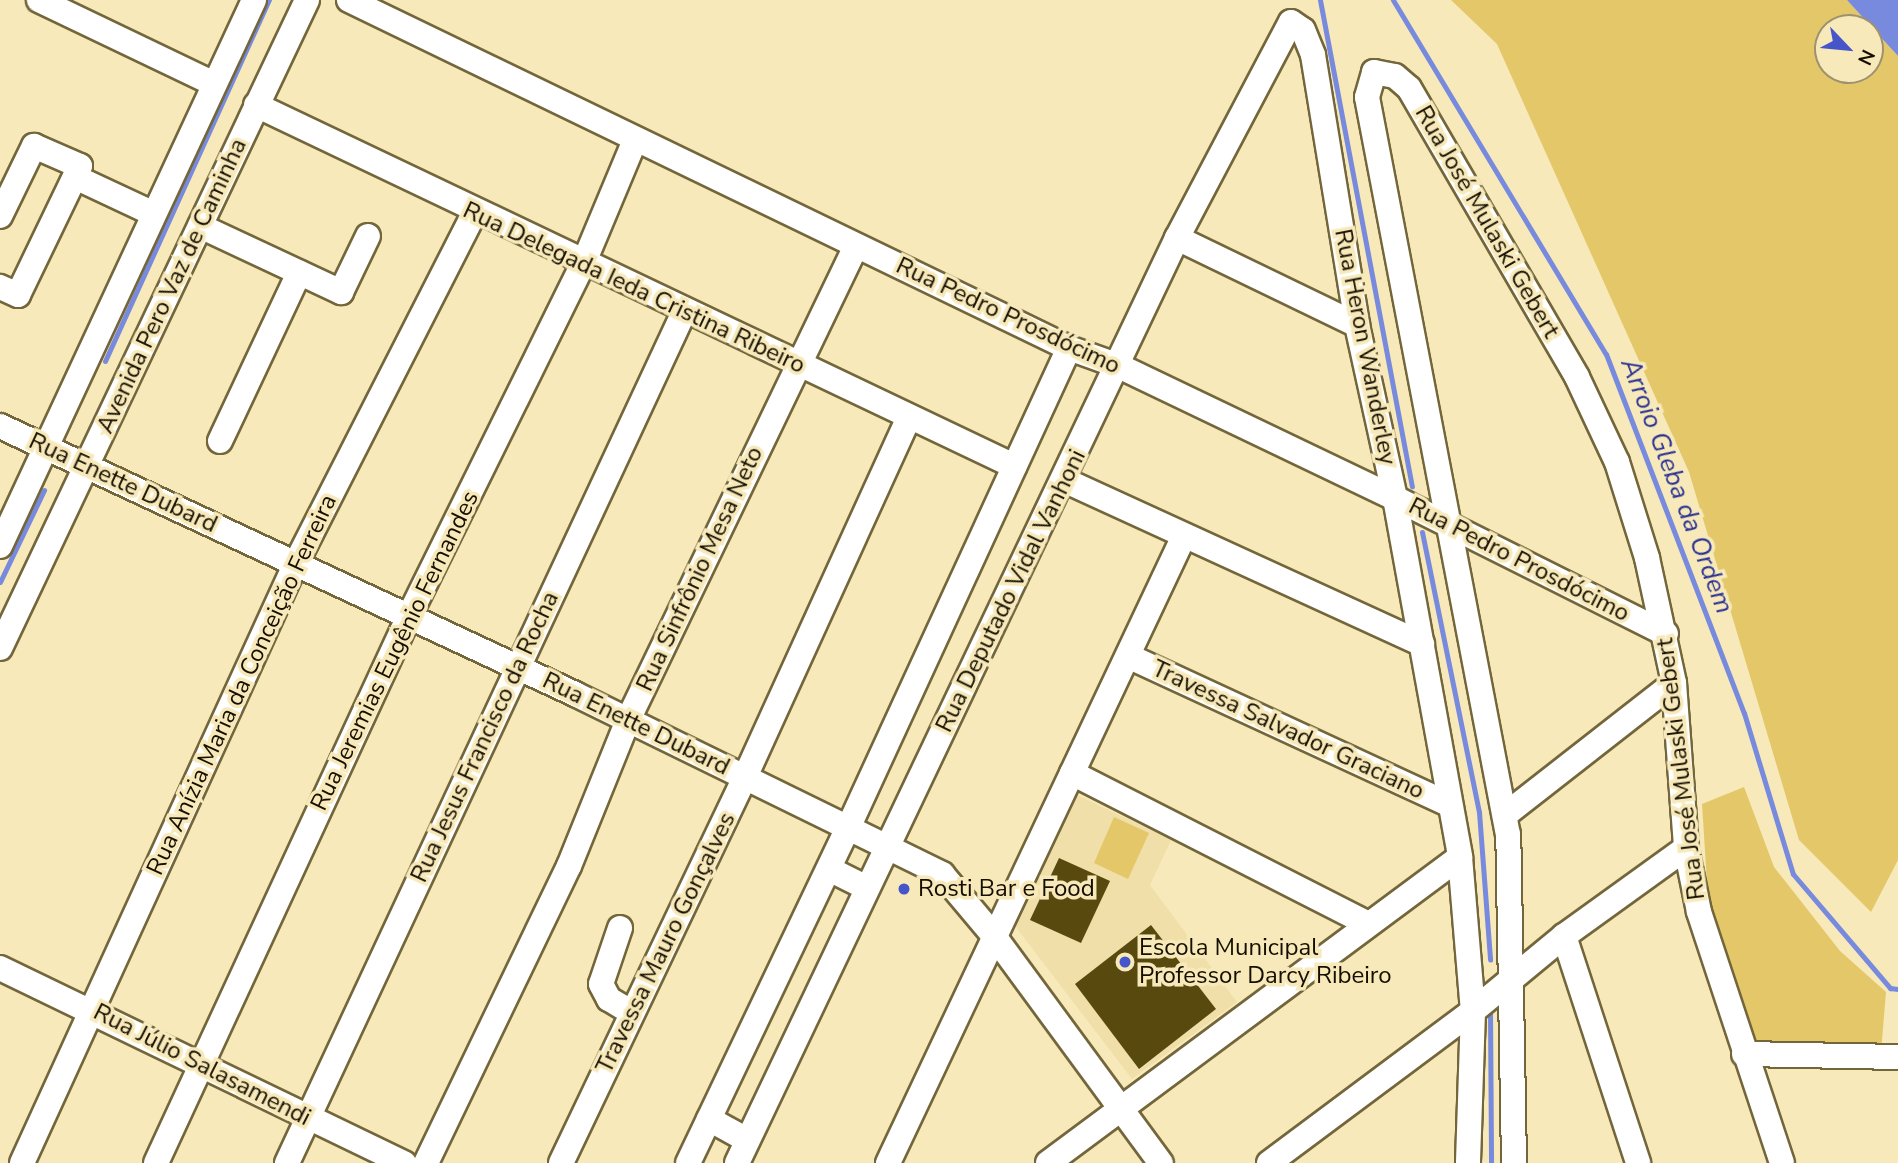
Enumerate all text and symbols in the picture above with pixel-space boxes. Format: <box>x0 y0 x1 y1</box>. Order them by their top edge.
north arrow <box>1814 14 1884 84</box>
text: N <box>1851 45 1881 69</box>
street label: Rua José Mulaski Gebert <box>1409 101 1565 343</box>
street label: Avenida Pero Vaz de Caminha <box>91 134 253 438</box>
street label: Rua Delegada Ieda Cristina Ribeiro <box>458 196 810 380</box>
street label: Rua Heron Wanderley <box>1328 227 1402 467</box>
street label: Rua Pedro Prosdócimo <box>891 251 1125 381</box>
water label: Arroio Gleba da Ordem <box>1614 354 1740 618</box>
street label: Rua Enette Dubard <box>24 427 222 539</box>
street label: Rua Sinfrônio Mesa Neto <box>631 442 769 696</box>
street label: Rua Deputado Vidal Vanhoni <box>930 445 1092 737</box>
street label: Rua Jeremias Eugênio Fernandes <box>305 486 485 816</box>
street label: Rua Anízia Maria da Conceição Ferreira <box>141 490 343 880</box>
street label: Rua Pedro Prosdócimo <box>1404 492 1634 628</box>
street label: Rua Jesus Francisco da Rocha <box>405 587 565 887</box>
street label: Rua José Mulaski Gebert <box>1651 636 1711 902</box>
street label: Travessa Salvador Graciano <box>1147 654 1429 806</box>
street label: Rua Enette Dubard <box>538 666 734 782</box>
street label: Travessa Mauro Gonçalves <box>590 808 742 1078</box>
place label: Rosti Bar e Food <box>918 875 1095 903</box>
marker: Rosti Bar e Food <box>896 881 912 897</box>
place label: Escola Municipal Professor Darcy Ribeiro <box>1139 934 1392 990</box>
marker: Escola Municipal Professor Darcy Ribeiro <box>1117 954 1133 970</box>
street label: Rua Júlio Salasamendi <box>89 998 315 1132</box>

